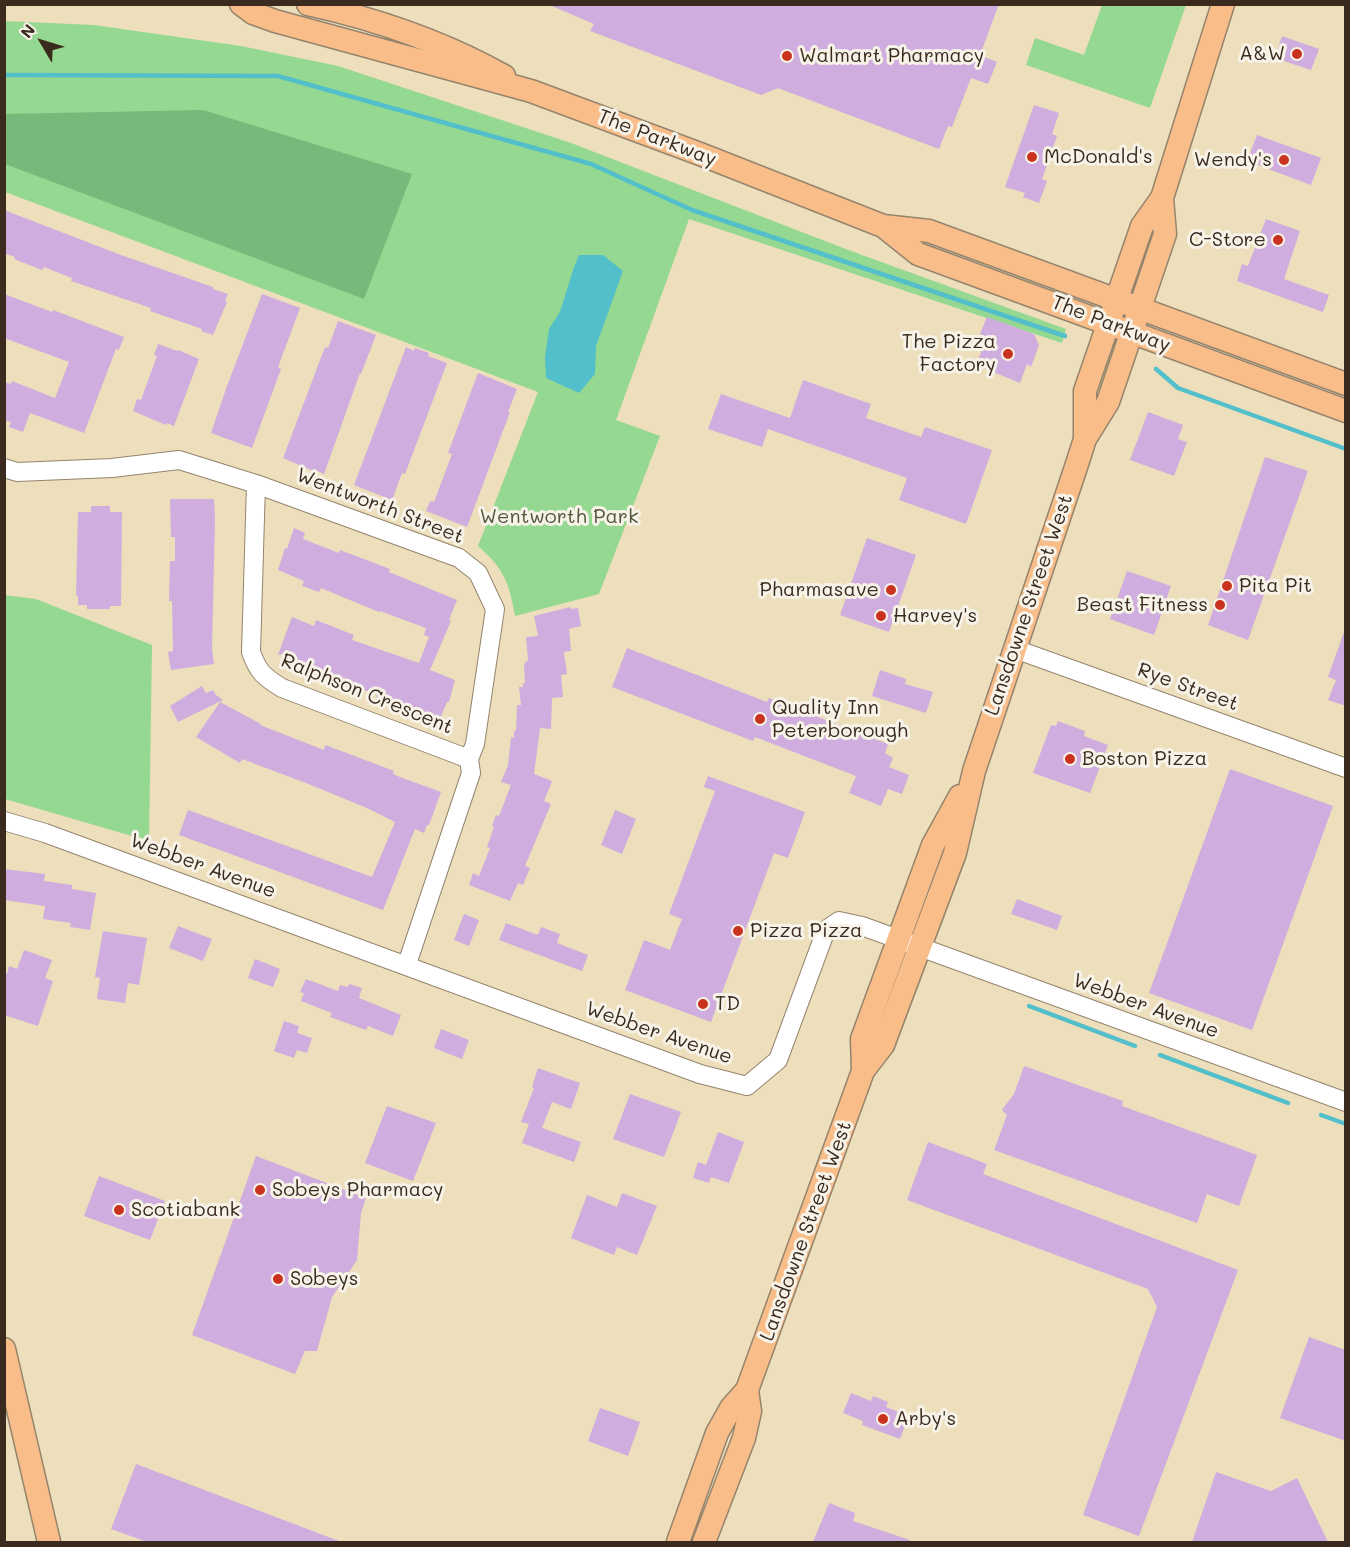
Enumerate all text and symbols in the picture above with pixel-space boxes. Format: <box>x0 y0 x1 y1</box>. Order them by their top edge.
north arrow <box>12 12 72 72</box>
text: N <box>15 19 39 42</box>
place label: A&W <box>1239 42 1285 66</box>
place label: Walmart Pharmacy <box>799 44 984 68</box>
marker: A&W <box>1290 47 1304 61</box>
marker: Walmart Pharmacy <box>780 49 794 63</box>
street label: The Parkway <box>594 104 720 172</box>
place label: McDonald's <box>1044 145 1153 169</box>
place label: Wendy's <box>1194 148 1272 172</box>
marker: McDonald's <box>1025 150 1039 164</box>
marker: Wendy's <box>1277 153 1291 167</box>
place label: C-Store <box>1189 228 1266 252</box>
marker: C-Store <box>1271 233 1285 247</box>
street label: The Parkway <box>1048 290 1174 358</box>
place label: The Pizza Factory <box>902 330 996 377</box>
marker: The Pizza Factory <box>1001 347 1015 361</box>
street label: Wentworth Street <box>293 463 467 549</box>
street label: Lansdowne Street West <box>980 491 1078 719</box>
park label: Wentworth Park <box>479 505 639 529</box>
place label: Pita Pit <box>1239 574 1312 598</box>
place label: Pharmasave <box>759 578 879 602</box>
marker: Pita Pit <box>1220 579 1234 593</box>
marker: Pharmasave <box>884 583 898 597</box>
place label: Beast Fitness <box>1077 593 1208 617</box>
marker: Beast Fitness <box>1213 598 1227 612</box>
place label: Harvey's <box>893 604 977 628</box>
marker: Harvey's <box>874 609 888 623</box>
street label: Ralphson Crescent <box>277 649 457 739</box>
street label: Rye Street <box>1134 658 1242 716</box>
place label: Quality Inn Peterborough <box>772 696 908 743</box>
marker: Quality Inn Peterborough <box>753 712 767 726</box>
place label: Boston Pizza <box>1082 747 1207 771</box>
marker: Boston Pizza <box>1063 752 1077 766</box>
street label: Webber Avenue <box>127 828 279 904</box>
place label: Pizza Pizza <box>750 919 862 943</box>
marker: Pizza Pizza <box>731 924 745 938</box>
street label: Webber Avenue <box>1070 968 1222 1044</box>
place label: TD <box>715 992 740 1016</box>
street label: Webber Avenue <box>583 997 735 1069</box>
marker: TD <box>696 997 710 1011</box>
street label: Lansdowne Street West <box>755 1118 857 1344</box>
place label: Sobeys Pharmacy <box>272 1178 443 1202</box>
marker: Sobeys Pharmacy <box>253 1183 267 1197</box>
place label: Scotiabank <box>131 1198 240 1222</box>
marker: Scotiabank <box>112 1203 126 1217</box>
place label: Sobeys <box>290 1267 358 1291</box>
marker: Sobeys <box>271 1272 285 1286</box>
place label: Arby's <box>895 1407 956 1431</box>
marker: Arby's <box>876 1412 890 1426</box>

